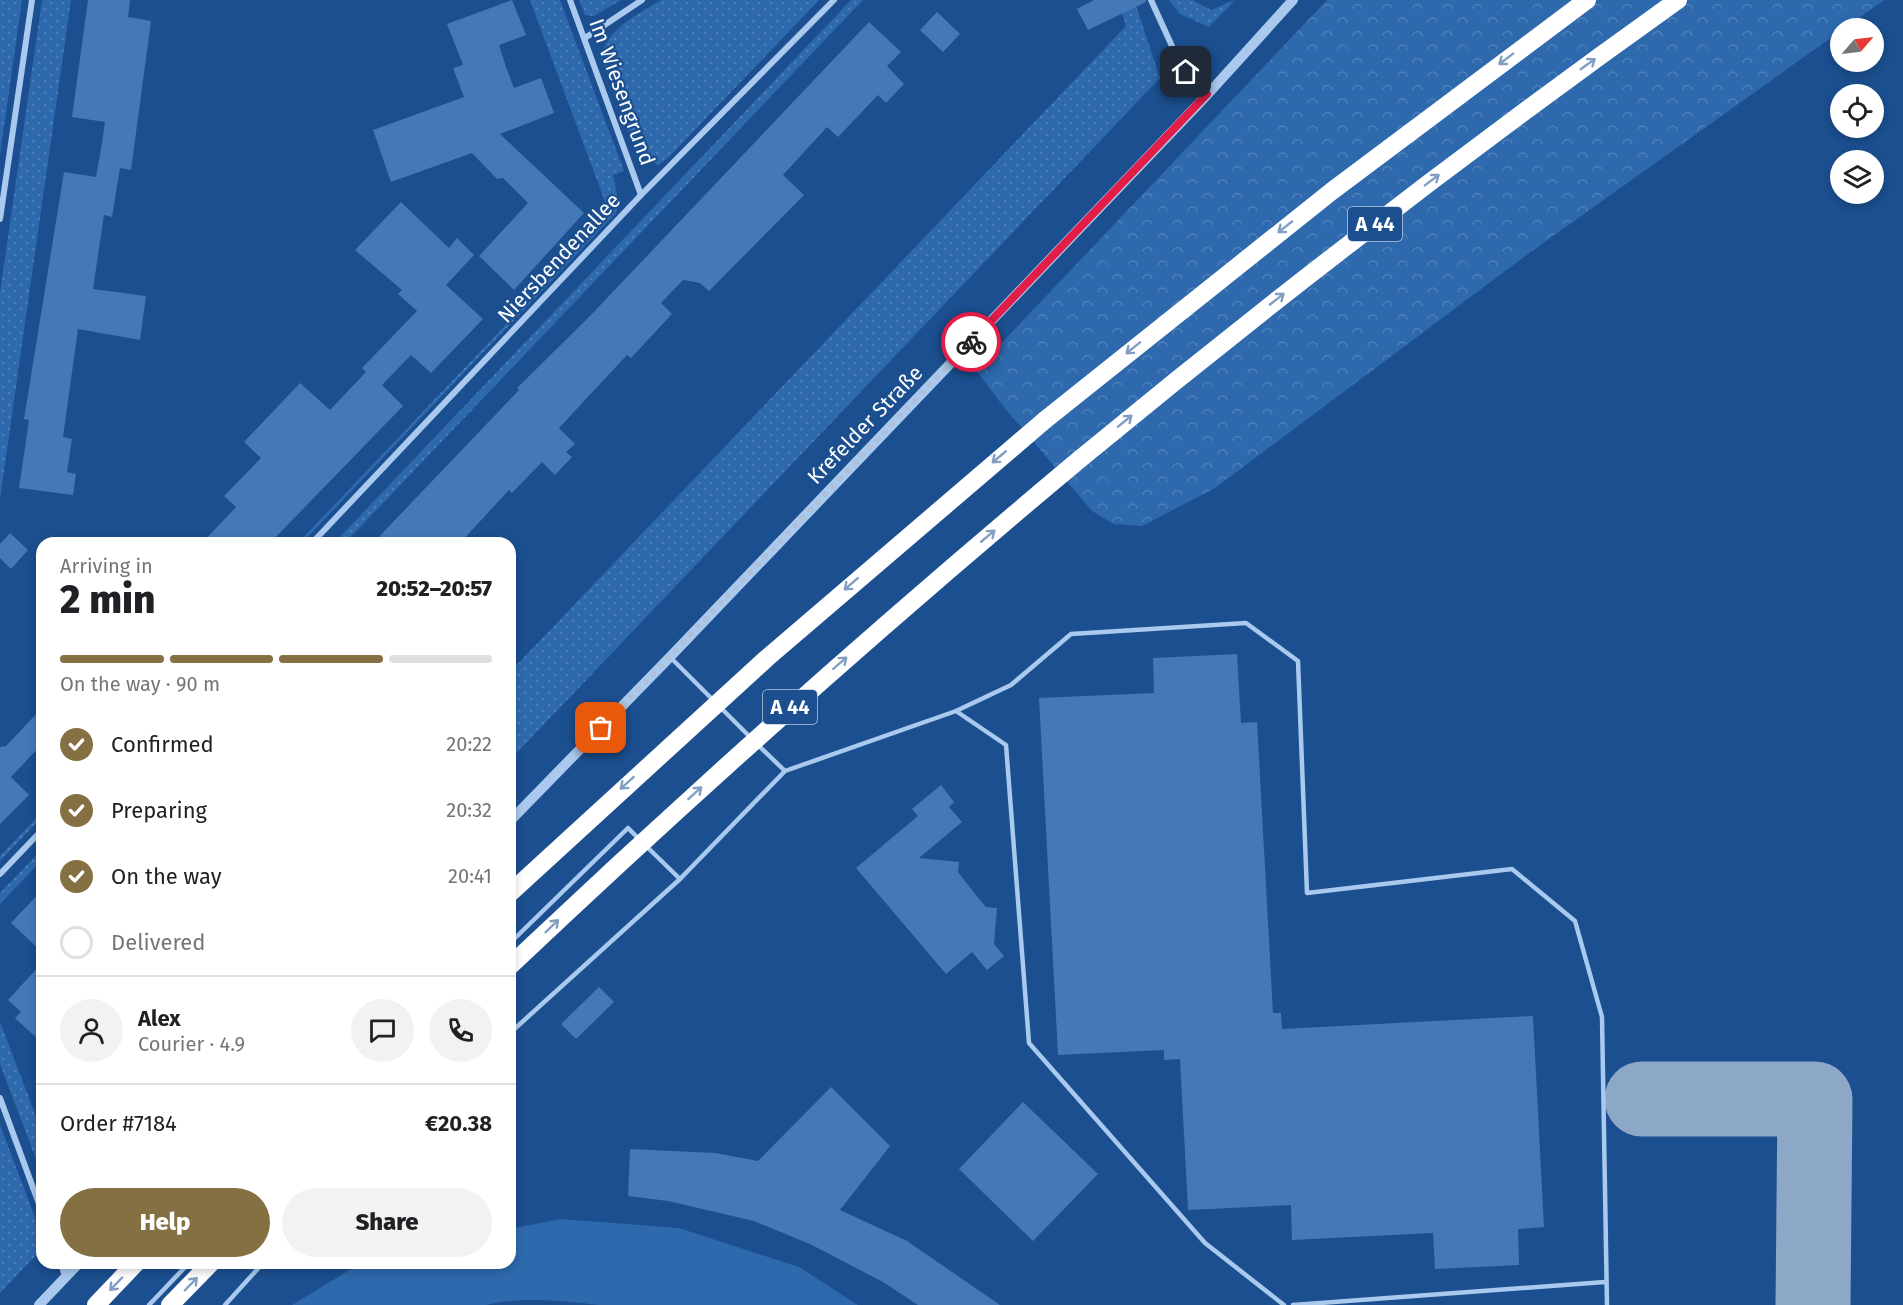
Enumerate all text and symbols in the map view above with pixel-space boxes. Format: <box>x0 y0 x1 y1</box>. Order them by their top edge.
street label: Im Wiesengrund <box>583 15 661 169</box>
north arrow <box>1830 18 1884 72</box>
map controls <box>1830 18 1884 204</box>
pin <box>1160 46 1211 97</box>
one-way arrow <box>1499 53 1515 66</box>
icon: home <box>1169 55 1202 88</box>
one-way arrow <box>1580 58 1596 70</box>
button: locate <box>1830 84 1884 138</box>
button: layers <box>1830 150 1884 204</box>
one-way arrow <box>1423 174 1439 187</box>
street label: Niersbendenallee <box>492 188 626 328</box>
road number: A 44 <box>1348 207 1402 241</box>
one-way arrow <box>1278 221 1294 234</box>
one-way arrow <box>1269 293 1285 306</box>
courier <box>941 312 1001 372</box>
icon: bike <box>955 326 988 359</box>
one-way arrow <box>1125 341 1141 354</box>
street label: Krefelder Straße <box>802 360 928 490</box>
one-way arrow <box>1117 415 1133 428</box>
one-way arrow <box>992 450 1008 463</box>
one-way arrow <box>980 529 996 542</box>
text: Arriving in <box>60 554 153 578</box>
text: 20:52–20:57 <box>376 575 492 602</box>
text: 2 min <box>60 577 156 623</box>
one-way arrow <box>843 577 859 590</box>
one-way arrow <box>832 656 847 670</box>
text: On the way · 90 m <box>60 672 220 696</box>
road number: A 44 <box>763 690 817 724</box>
pin <box>575 702 626 753</box>
icon: bag <box>584 711 617 744</box>
icon: check <box>60 728 93 761</box>
text: Confirmed <box>111 731 214 758</box>
text: 20:22 <box>446 732 492 756</box>
one-way arrow <box>620 776 635 790</box>
one-way arrow <box>687 786 702 800</box>
icon: check <box>60 794 93 827</box>
text: Preparing <box>111 797 207 824</box>
text: 20:32 <box>446 798 492 822</box>
icon: check <box>60 860 93 893</box>
text: On the way <box>111 863 222 890</box>
text: 20:41 <box>448 864 492 888</box>
one-way arrow <box>545 919 560 933</box>
text: Delivered <box>111 929 206 956</box>
button: person <box>60 999 123 1062</box>
button: chat <box>351 999 414 1062</box>
button: phone <box>429 999 492 1062</box>
text: Alex <box>138 1005 181 1032</box>
text: Courier · 4.9 <box>138 1032 245 1056</box>
text: Order #7184 <box>60 1110 177 1137</box>
text: €20.38 <box>425 1110 492 1137</box>
button: Help <box>60 1188 270 1257</box>
button: Share <box>282 1188 492 1257</box>
one-way arrow <box>110 1276 124 1291</box>
one-way arrow <box>183 1277 197 1292</box>

